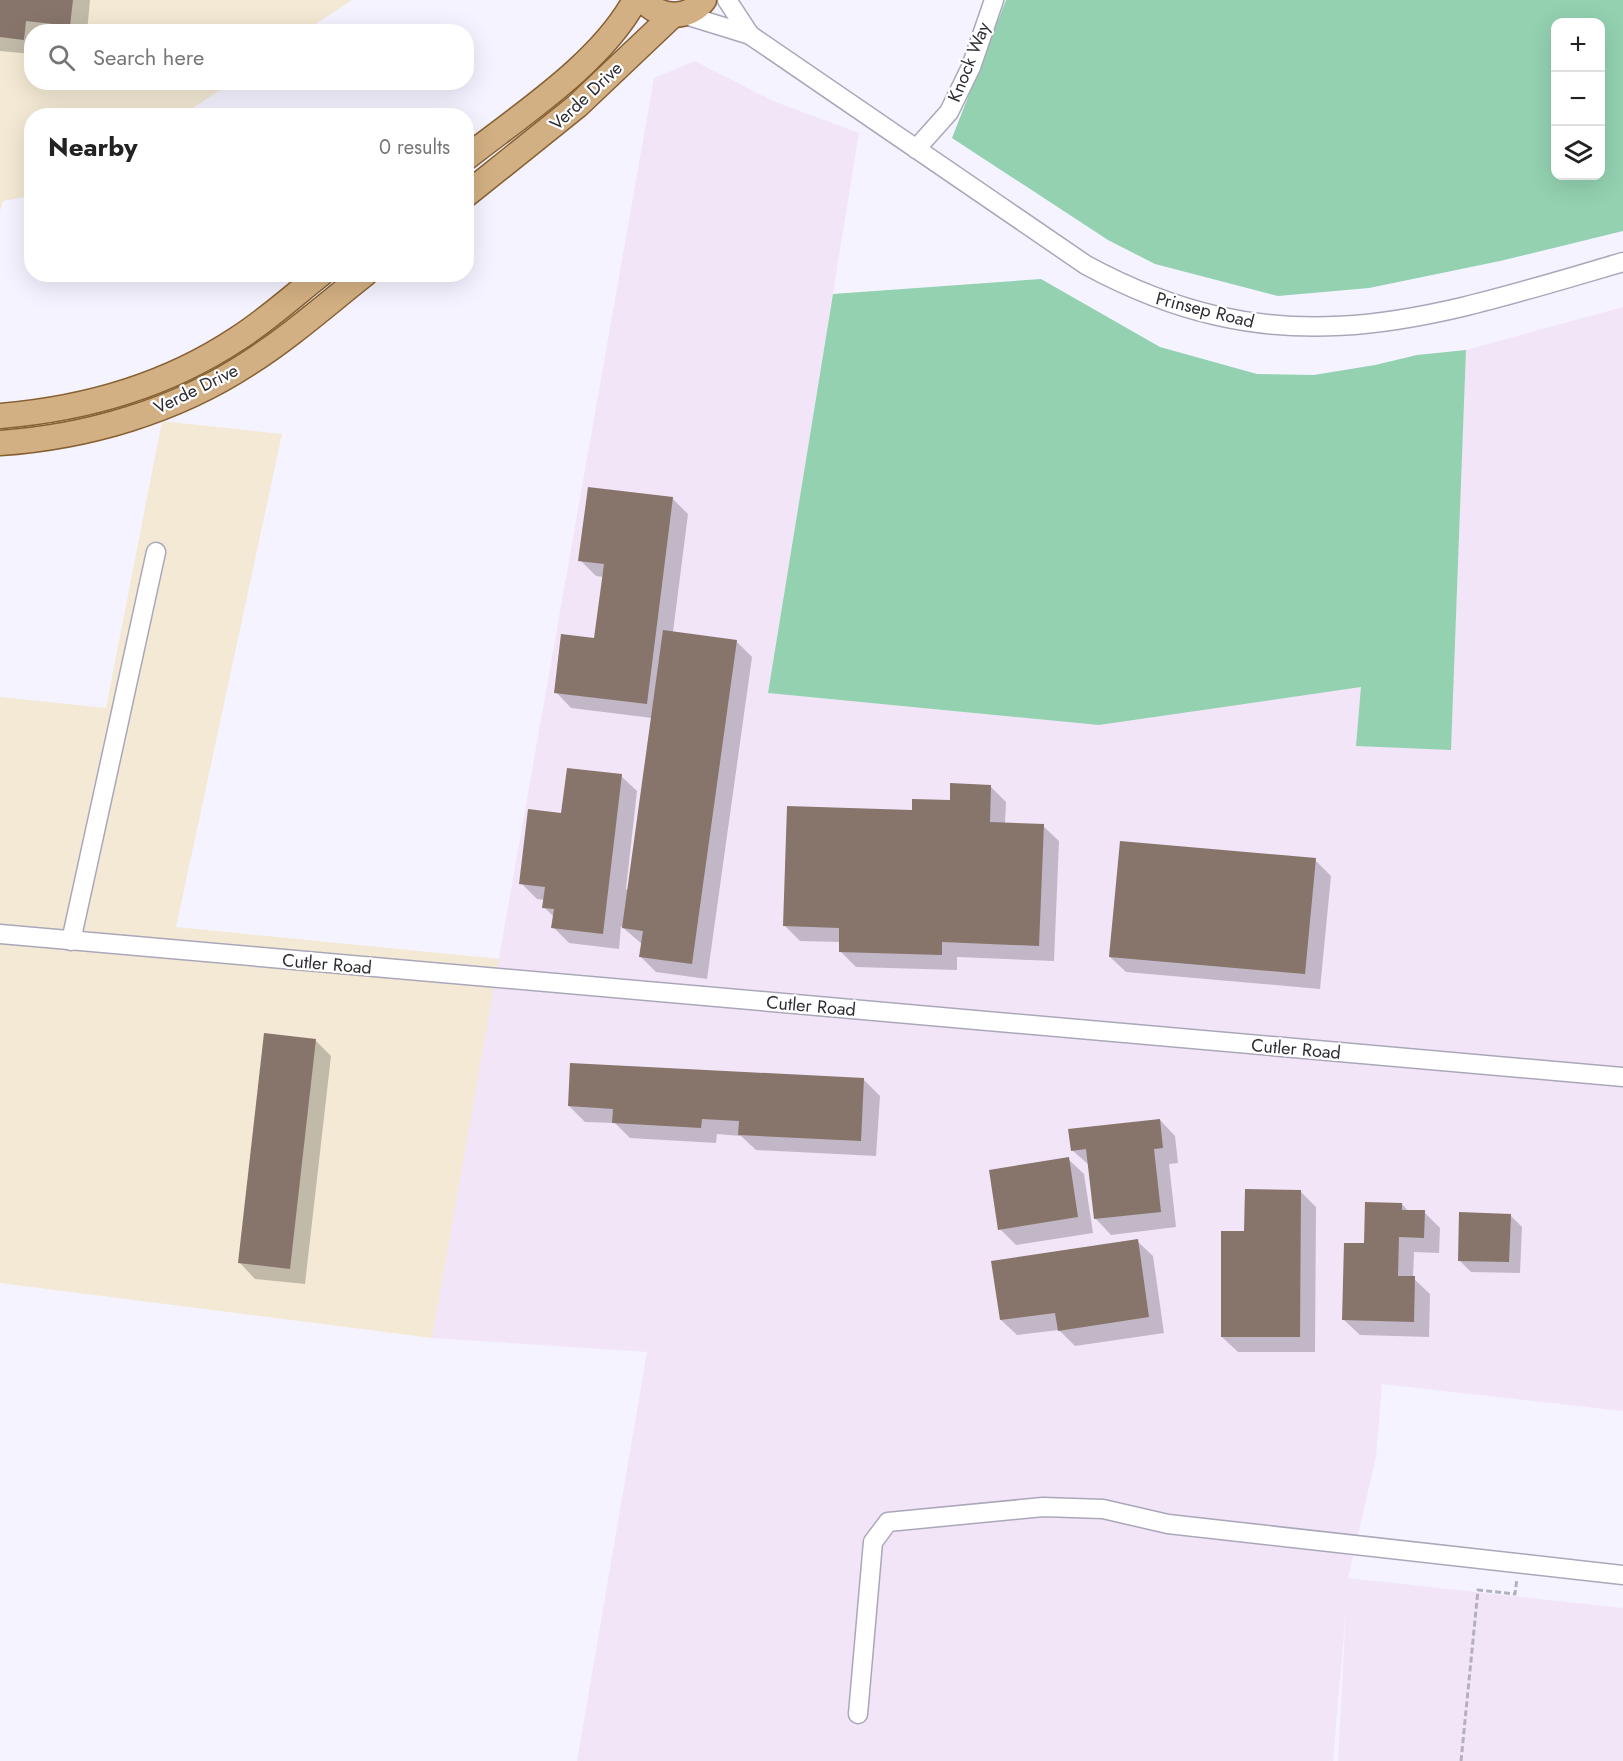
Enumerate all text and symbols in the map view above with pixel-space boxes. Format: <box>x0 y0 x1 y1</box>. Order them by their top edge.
street label: Knock Way <box>941 18 997 106</box>
map controls <box>1551 18 1605 180</box>
button: + <box>1551 18 1605 72</box>
search box <box>24 24 474 90</box>
icon: search <box>45 41 78 74</box>
text: Search here <box>93 41 204 73</box>
street label: Verde Drive <box>544 56 628 136</box>
button: − <box>1551 72 1605 126</box>
button: layers <box>1551 126 1605 180</box>
text: Nearby <box>48 128 137 166</box>
text: 0 results <box>379 133 450 162</box>
street label: Prinsep Road <box>1153 285 1257 335</box>
street label: Verde Drive <box>149 357 243 421</box>
street label: Cutler Road <box>281 947 373 981</box>
street label: Cutler Road <box>765 989 857 1023</box>
street label: Cutler Road <box>1250 1032 1342 1066</box>

